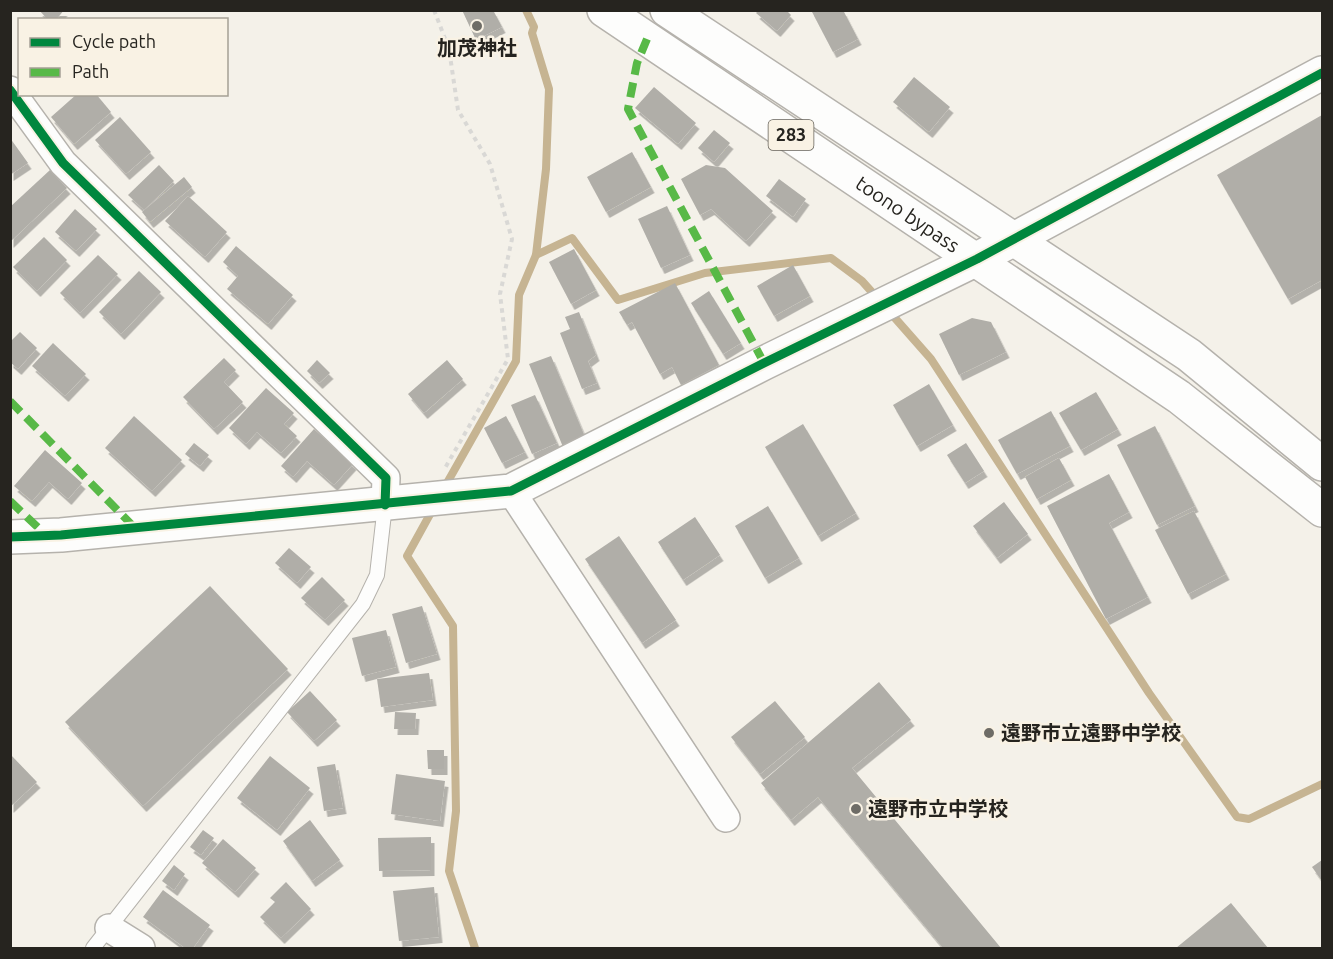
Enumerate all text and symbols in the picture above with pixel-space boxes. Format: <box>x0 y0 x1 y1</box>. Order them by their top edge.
legend <box>18 18 228 96</box>
marker: 加茂神社 <box>470 19 484 33</box>
text: Cycle path <box>72 31 156 51</box>
place label: 加茂神社 <box>437 36 517 59</box>
text: Path <box>72 61 109 81</box>
road number: 283 <box>768 120 814 150</box>
street label: toono bypass <box>852 171 964 257</box>
place label: 遠野市立遠野中学校 <box>1001 721 1181 744</box>
marker: 遠野市立遠野中学校 <box>982 726 996 740</box>
place label: 遠野市立中学校 <box>868 797 1008 820</box>
marker: 遠野市立中学校 <box>849 802 863 816</box>

